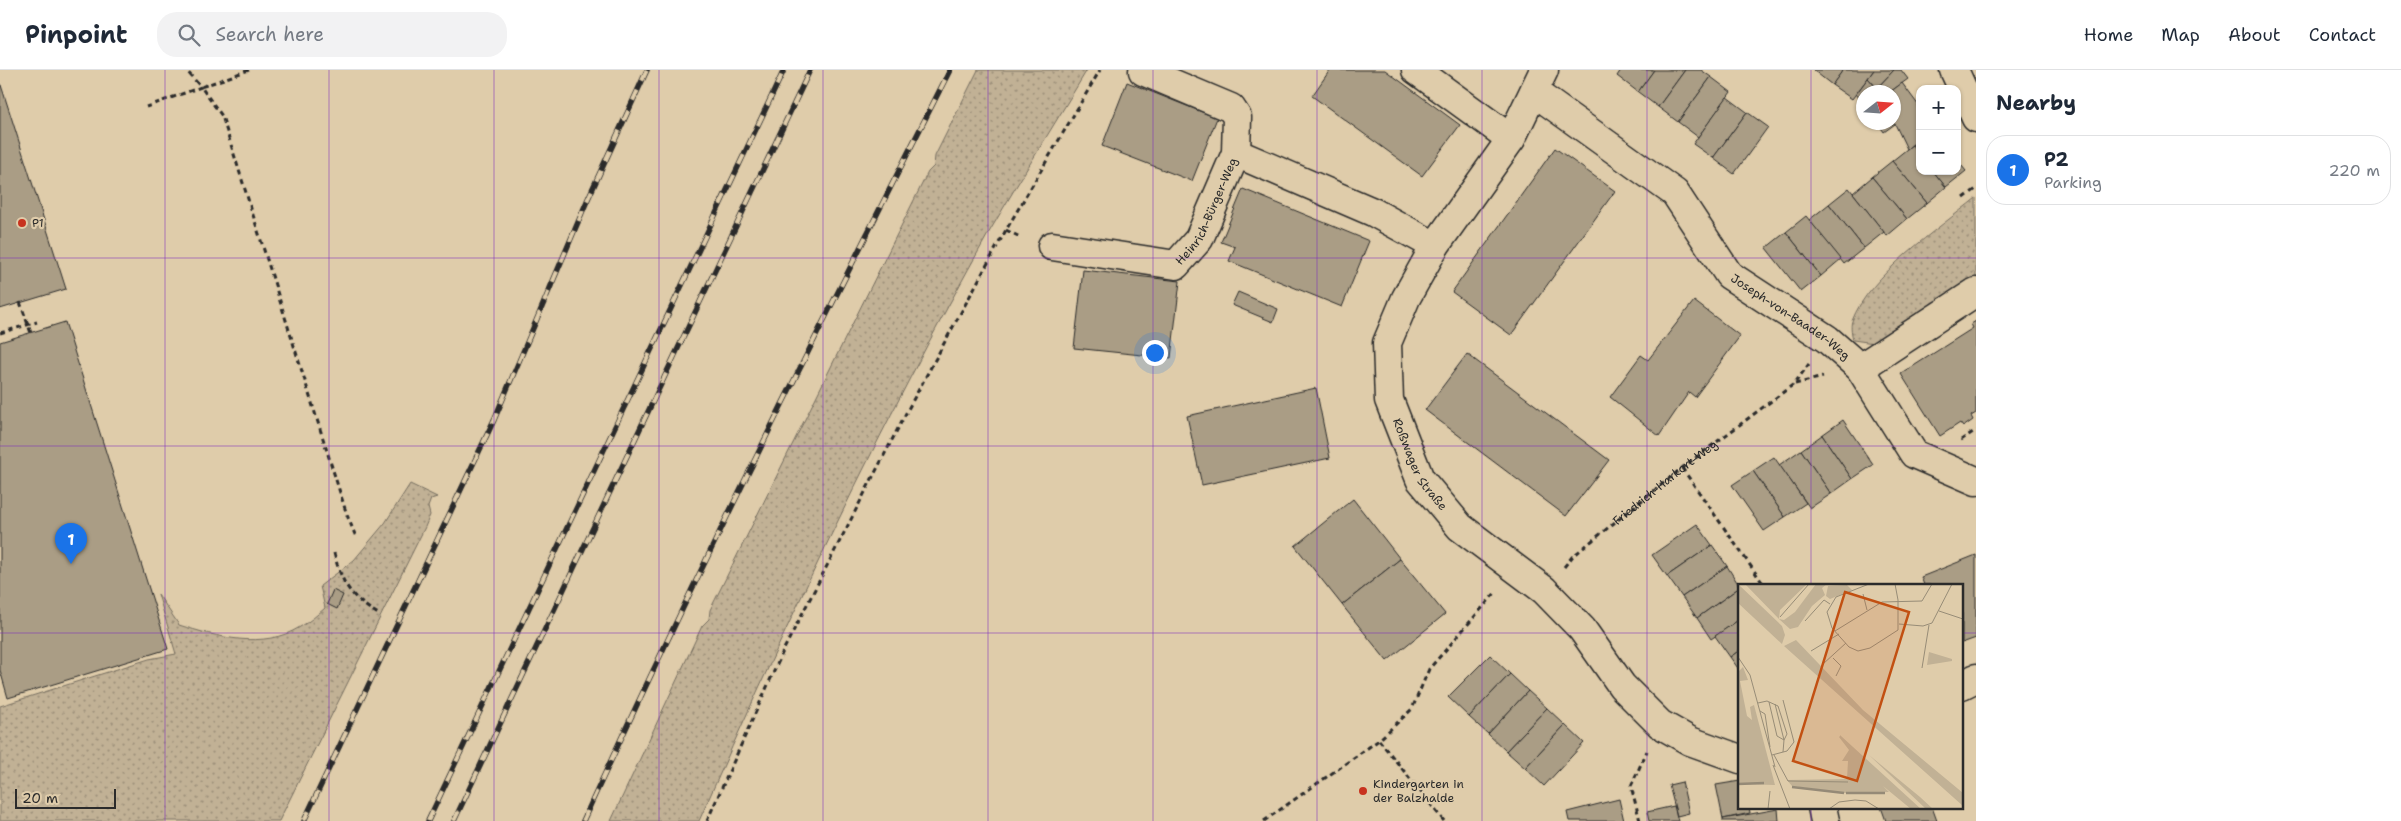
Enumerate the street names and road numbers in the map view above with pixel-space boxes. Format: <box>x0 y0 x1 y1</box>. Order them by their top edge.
street label: Heinrich-Bürger-Weg <box>1172 155 1241 268</box>
street label: Joseph-von-Baader-Weg <box>1728 270 1853 364</box>
street label: Roßwager Straße <box>1389 416 1451 514</box>
street label: Friedrich-Harkort-Weg <box>1609 436 1721 529</box>

